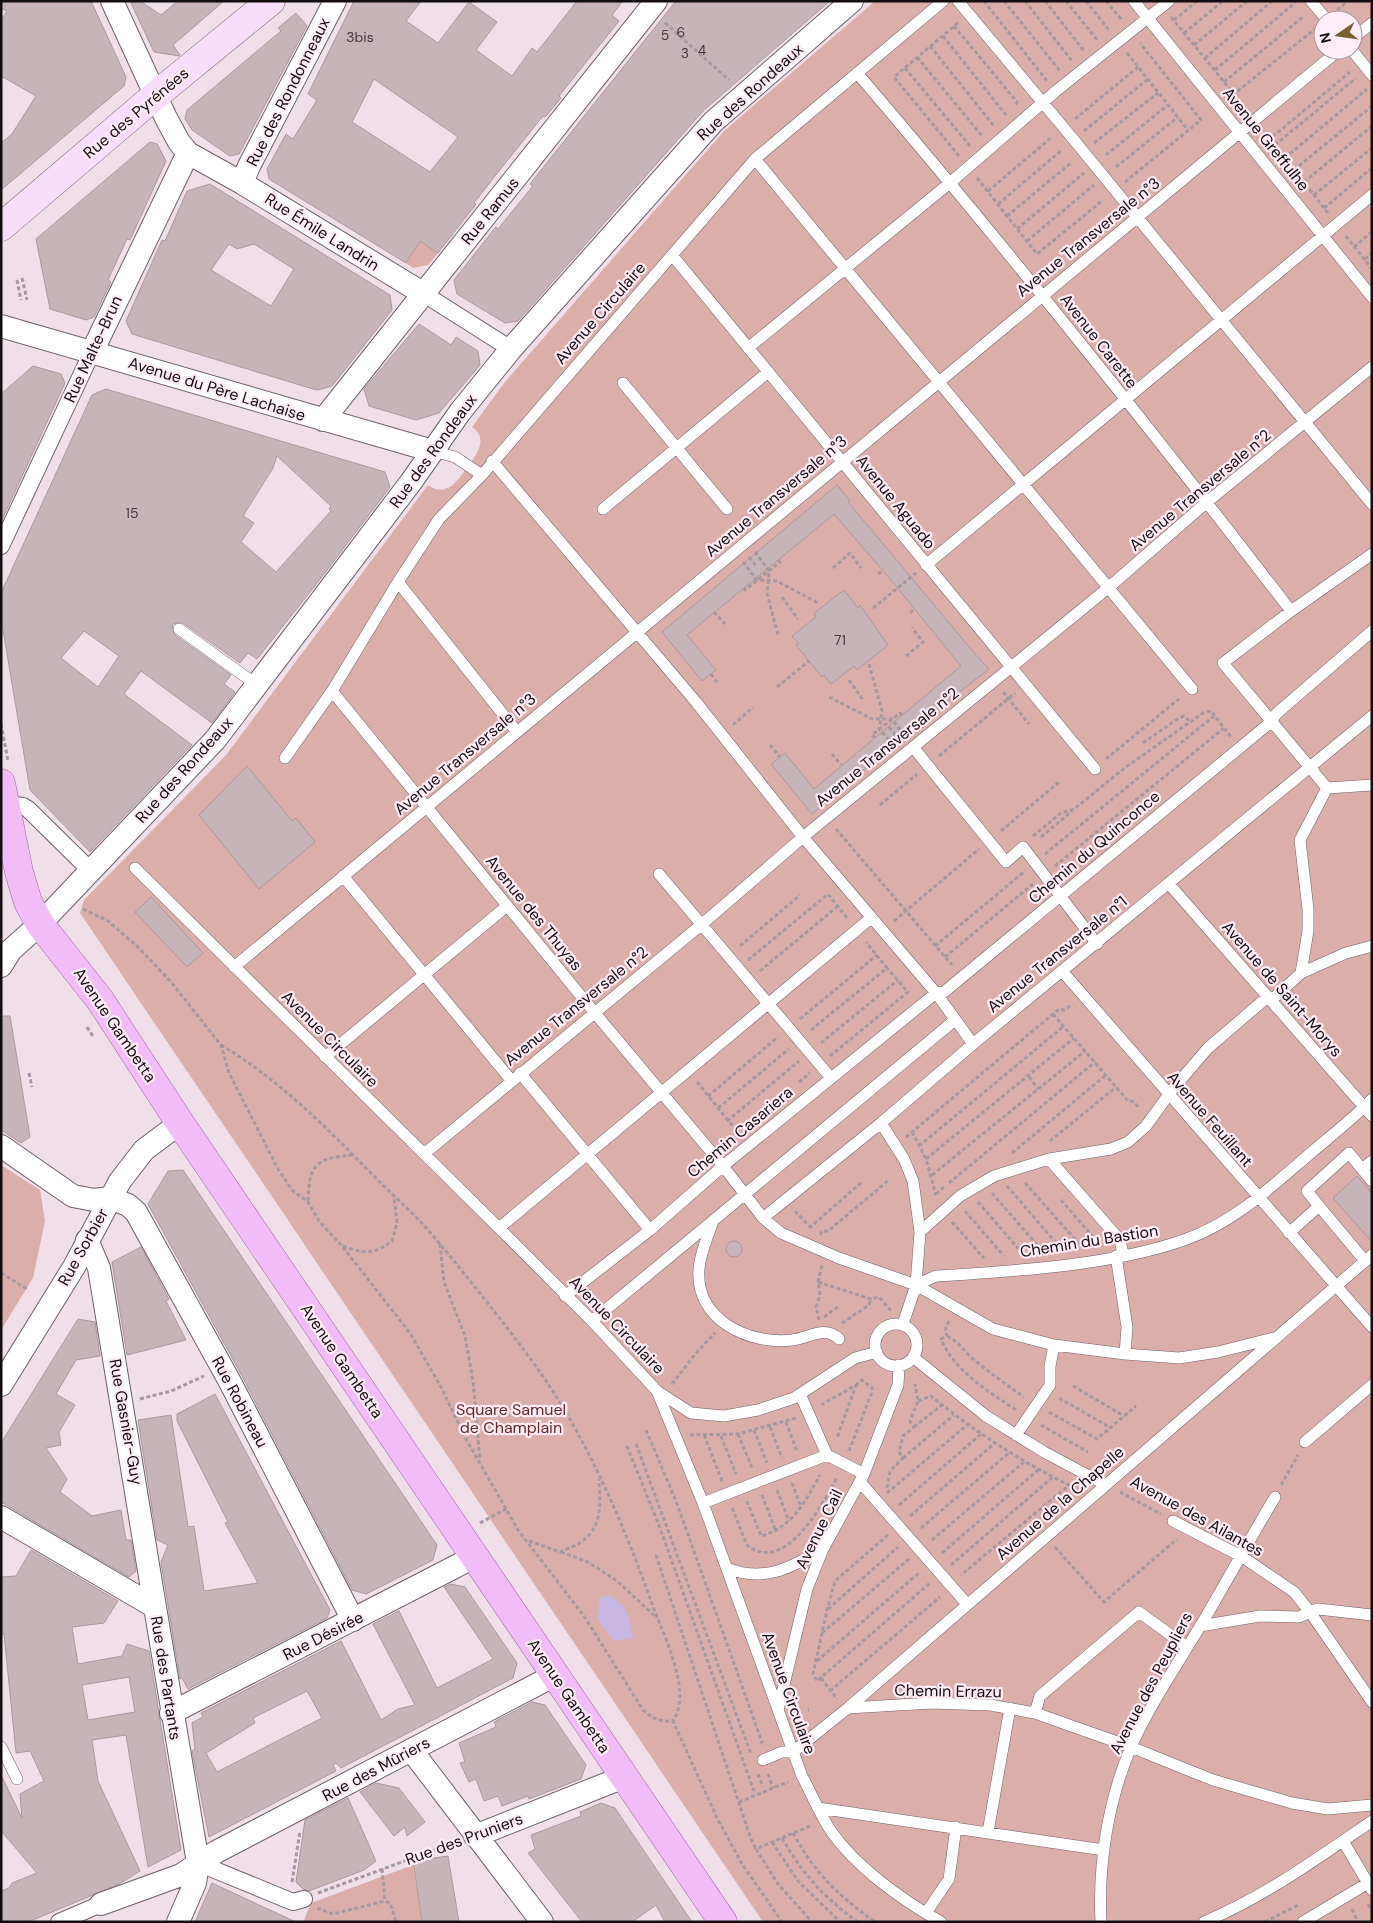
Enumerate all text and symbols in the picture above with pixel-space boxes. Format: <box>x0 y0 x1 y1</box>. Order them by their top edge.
north arrow <box>1313 10 1363 60</box>
street label: Rue des Rondonneaux <box>241 14 335 170</box>
house number: 6 <box>677 23 685 41</box>
house number: 5 <box>661 26 669 44</box>
house number: 3bis <box>346 28 374 46</box>
text: N <box>1315 31 1335 45</box>
street label: Rue des Rondeaux <box>692 39 808 145</box>
house number: 4 <box>698 41 707 59</box>
house number: 3 <box>681 44 689 62</box>
street label: Rue des Pyrénées <box>79 63 193 163</box>
street label: Avenue Greffulhe <box>1218 83 1314 195</box>
street label: Rue Ramus <box>456 173 524 249</box>
street label: Avenue Transversale n°3 <box>1012 173 1164 301</box>
street label: Rue Émile Landrin <box>261 188 383 276</box>
street label: Avenue Circulaire <box>550 258 650 368</box>
street label: Avenue Carette <box>1055 289 1143 393</box>
street label: Rue Malte-Brun <box>59 292 127 406</box>
street label: Avenue du Père Lachaise <box>126 352 308 426</box>
street label: Rue des Rondeaux <box>385 390 482 512</box>
street label: Avenue Transversale n°2 <box>1125 425 1275 555</box>
street label: Avenue Transversale n°3 <box>701 430 851 562</box>
street label: Avenue Aguado <box>851 450 941 554</box>
house number: 15 <box>126 504 138 522</box>
house number: 71 <box>834 631 846 649</box>
street label: Avenue Transversale n°2 <box>811 683 963 811</box>
street label: Avenue Transversale n°3 <box>390 688 540 820</box>
street label: Rue des Rondeaux <box>131 712 237 828</box>
street label: Chemin du Quinconce <box>1024 786 1164 908</box>
street label: Avenue des Thuyas <box>481 851 587 975</box>
street label: Avenue Transversale n°1 <box>983 891 1131 1017</box>
street label: Avenue de Saint-Morys <box>1217 917 1347 1061</box>
street label: Avenue Transversale n°2 <box>500 942 652 1070</box>
street label: Avenue Gambetta <box>69 964 161 1086</box>
street label: Avenue Circulaire <box>277 986 383 1092</box>
street label: Avenue Feuillant <box>1163 1067 1257 1171</box>
street label: Chemin Casariera <box>683 1082 797 1182</box>
street label: Rue Sorbier <box>53 1204 113 1290</box>
street label: Chemin du Bastion <box>1018 1220 1160 1262</box>
street label: Avenue Circulaire <box>565 1271 669 1379</box>
street label: Avenue Gambetta <box>296 1300 388 1422</box>
street label: Rue Robineau <box>207 1353 273 1451</box>
street label: Rue Gasnier-Guy <box>105 1357 147 1487</box>
park label: Square Samuel de Champlain <box>456 1399 566 1438</box>
street label: Avenue de la Chapelle <box>992 1442 1128 1564</box>
street label: Avenue des Ailantes <box>1127 1471 1267 1561</box>
street label: Avenue Cail <box>791 1486 847 1572</box>
street label: Rue Désirée <box>279 1607 367 1665</box>
street label: Avenue des Peupliers <box>1105 1609 1197 1757</box>
street label: Rue des Partants <box>146 1614 186 1742</box>
street label: Avenue Circulaire <box>757 1629 821 1757</box>
street label: Avenue Gambetta <box>523 1635 615 1757</box>
street label: Chemin Errazu <box>894 1680 1002 1702</box>
street label: Rue des Mûriers <box>319 1732 433 1806</box>
street label: Rue des Pruniers <box>402 1808 526 1870</box>

